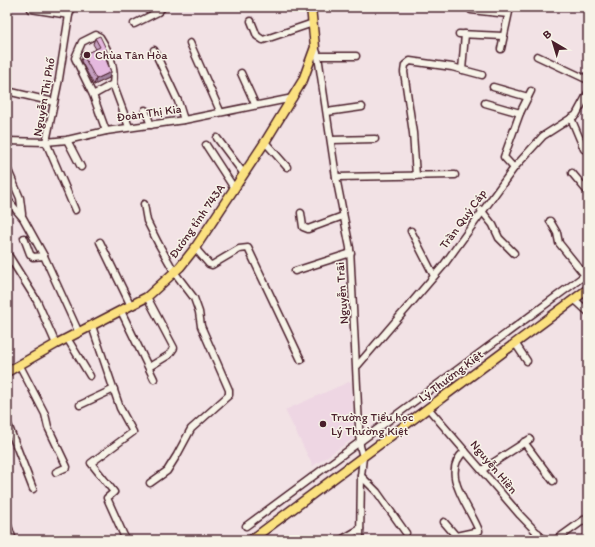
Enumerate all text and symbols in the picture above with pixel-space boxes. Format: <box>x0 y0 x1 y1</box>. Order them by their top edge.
north arrow <box>533 22 573 62</box>
text: B <box>540 27 554 42</box>
place label: Chùa Tân Hòa <box>95 48 168 62</box>
marker: Chùa Tân Hòa <box>82 50 92 60</box>
street label: Nguyễn Thị Phố <box>30 57 58 137</box>
street label: Đoàn Thị Kia <box>116 102 182 124</box>
street label: Đường tỉnh 743A <box>166 181 228 261</box>
street label: Trần Quý Cáp <box>437 186 489 252</box>
street label: Nguyễn Trãi <box>333 261 351 325</box>
street label: Lý Thường Kiệt <box>416 347 486 405</box>
place label: Trường Tiểu học Lý Thường Kiệt <box>331 410 414 438</box>
marker: Trường Tiểu học Lý Thường Kiệt <box>318 419 328 429</box>
street label: Nguyễn Hiền <box>468 437 521 497</box>

